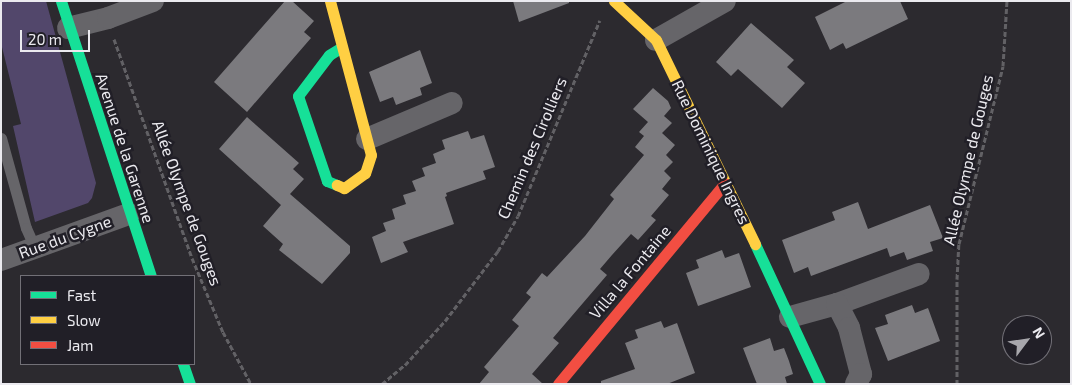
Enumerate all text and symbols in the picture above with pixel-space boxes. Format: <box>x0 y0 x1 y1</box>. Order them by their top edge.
scale bar <box>22 20 92 52</box>
text: 20 m <box>28 30 62 48</box>
street label: Avenue de la Garenne <box>92 71 158 225</box>
street label: Allée Olympe de Gouges <box>939 73 997 247</box>
street label: Chemin des Cirolliers <box>493 74 571 222</box>
street label: Rue Dominique Ingres <box>668 77 754 227</box>
street label: Allée Olympe de Gouges <box>148 118 226 288</box>
street label: Rue du Cygne <box>16 211 114 263</box>
street label: Villa la Fontaine <box>585 221 675 323</box>
legend <box>20 275 195 365</box>
text: Fast <box>67 286 96 304</box>
text: Slow <box>67 311 101 329</box>
north arrow <box>1002 315 1052 365</box>
text: N <box>1030 324 1049 341</box>
text: Jam <box>67 336 93 354</box>

